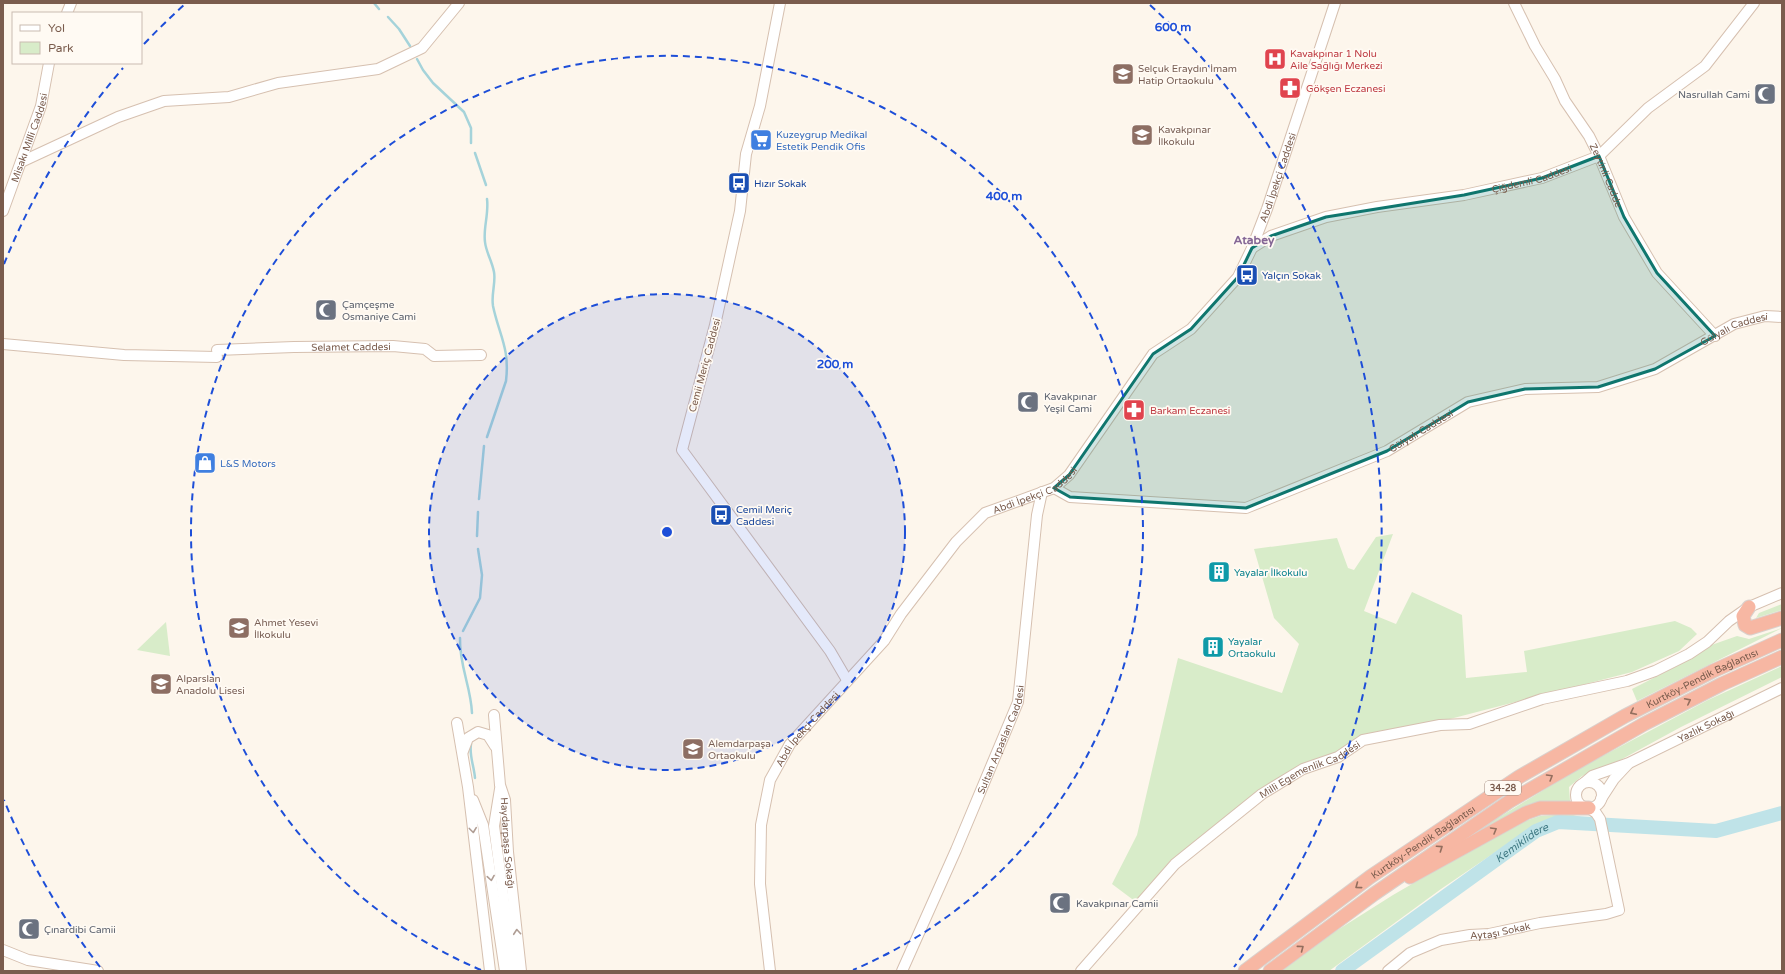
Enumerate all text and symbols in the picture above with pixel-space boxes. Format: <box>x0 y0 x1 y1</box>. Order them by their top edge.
legend <box>12 12 142 64</box>
text: 600 m <box>1155 20 1191 34</box>
text: Yol <box>48 21 65 35</box>
text: Park <box>48 41 74 55</box>
hospital icon: Kavakpınar 1 Nolu Aile Sağlığı Merkezi <box>1262 46 1288 72</box>
place label: Kavakpınar 1 Nolu Aile Sağlığı Merkezi <box>1290 48 1383 72</box>
school or university icon: Selçuk Eraydın İmam Hatip Ortaokulu <box>1110 61 1136 87</box>
place label: Selçuk Eraydın İmam Hatip Ortaokulu <box>1138 63 1237 87</box>
pharmacy icon: Gökşen Eczanesi <box>1277 75 1303 101</box>
mosque icon: Nasrullah Cami <box>1752 81 1778 107</box>
place label: Gökşen Eczanesi <box>1306 83 1385 95</box>
place label: Nasrullah Cami <box>1678 89 1750 101</box>
street label: Misakı Milli Caddesi <box>9 92 50 184</box>
school or university icon: Kavakpınar İlkokulu <box>1129 122 1155 148</box>
place label: Kavakpınar İlkokulu <box>1158 124 1211 148</box>
supermarket icon: Kuzeygrup Medikal Estetik Pendik Ofis <box>748 127 774 153</box>
place label: Kuzeygrup Medikal Estetik Pendik Ofis <box>776 129 867 153</box>
street label: Abdi İpekçi Caddesi <box>1257 131 1299 224</box>
street label: Zeytinli Cadde <box>1587 142 1625 210</box>
street label: Çiğdemli Caddesi <box>1490 162 1574 196</box>
bus stop icon: Hızır Sokak <box>726 170 752 196</box>
place label: Hızır Sokak <box>754 178 807 190</box>
text: 400 m <box>986 189 1022 203</box>
district label: Atabey <box>1234 233 1275 248</box>
bus stop icon: Yalçın Sokak <box>1234 262 1260 288</box>
place label: Yalçın Sokak <box>1262 270 1321 282</box>
mosque icon: Çamçeşme Osmaniye Cami <box>313 297 339 323</box>
place label: Çamçeşme Osmaniye Cami <box>342 299 416 323</box>
street label: Gülyalı Caddesi <box>1698 311 1768 349</box>
street label: Cemii Meriç Caddesi <box>687 317 723 414</box>
street label: Selamet Caddesi <box>311 341 391 354</box>
text: 200 m <box>817 357 853 371</box>
mosque icon: Kavakpınar Yeşil Cami <box>1015 389 1041 415</box>
place label: Kavakpınar Yeşil Cami <box>1044 391 1097 415</box>
pharmacy icon: Barkam Eczanesi <box>1121 397 1147 423</box>
place label: Barkam Eczanesi <box>1150 405 1230 417</box>
street label: Gülyalı Caddesi <box>1387 408 1455 456</box>
shop icon: L&S Motors <box>192 450 218 476</box>
place label: L&S Motors <box>220 458 276 470</box>
street label: Abdi İpekçi Caddesi <box>991 465 1080 517</box>
bus stop icon: Cemil Meriç Caddesi <box>708 502 734 528</box>
place label: Cemil Meriç Caddesi <box>736 504 792 528</box>
centre of rings <box>660 525 674 539</box>
building icon: Yayalar İlkokulu <box>1206 559 1232 585</box>
place label: Yayalar İlkokulu <box>1234 567 1307 579</box>
school or university icon: Ahmet Yesevi İlkokulu <box>226 615 252 641</box>
place label: Ahmet Yesevi İlkokulu <box>254 617 318 641</box>
building icon: Yayalar Ortaokulu <box>1200 634 1226 660</box>
place label: Yayalar Ortaokulu <box>1228 636 1276 660</box>
street label: Kurtköy-Pendik Bağlantısı <box>1644 647 1760 711</box>
school or university icon: Alparslan Anadolu Lisesi <box>148 671 174 697</box>
place label: Alparslan Anadolu Lisesi <box>176 673 245 697</box>
street label: Sultan Arpaslan Caddesi <box>975 685 1027 796</box>
street label: Abdi İpekçi Caddesi <box>774 689 842 769</box>
one-way arrow <box>1684 698 1691 706</box>
one-way arrow <box>1630 707 1638 715</box>
street label: Yazlık Sokağı <box>1676 707 1736 745</box>
school or university icon: Alemdarpaşa Ortaokulu <box>680 736 706 762</box>
place label: Alemdarpaşa Ortaokulu <box>708 738 771 762</box>
street label: Milli Egemenlik Caddesi <box>1257 739 1363 801</box>
one-way arrow <box>1546 775 1553 782</box>
road number: 34-28 <box>1485 781 1521 795</box>
street label: Haydarpaşa Sokağı <box>498 797 517 889</box>
street label: Kurtköy-Pendik Bağlantısı <box>1369 803 1478 882</box>
water label: Kemiklidere <box>1493 820 1551 865</box>
one-way arrow <box>468 827 477 833</box>
one-way arrow <box>1490 827 1498 834</box>
one-way arrow <box>1436 846 1443 853</box>
one-way arrow <box>486 875 495 881</box>
one-way arrow <box>1355 881 1362 889</box>
mosque icon: Kavakpınar Camii <box>1047 890 1073 916</box>
place label: Kavakpınar Camii <box>1076 898 1158 910</box>
mosque icon: Çınardibi Camii <box>16 916 42 942</box>
street label: Aytaşı Sokak <box>1470 920 1532 942</box>
place label: Çınardibi Camii <box>44 924 116 936</box>
one-way arrow <box>513 929 522 935</box>
one-way arrow <box>1297 945 1304 953</box>

